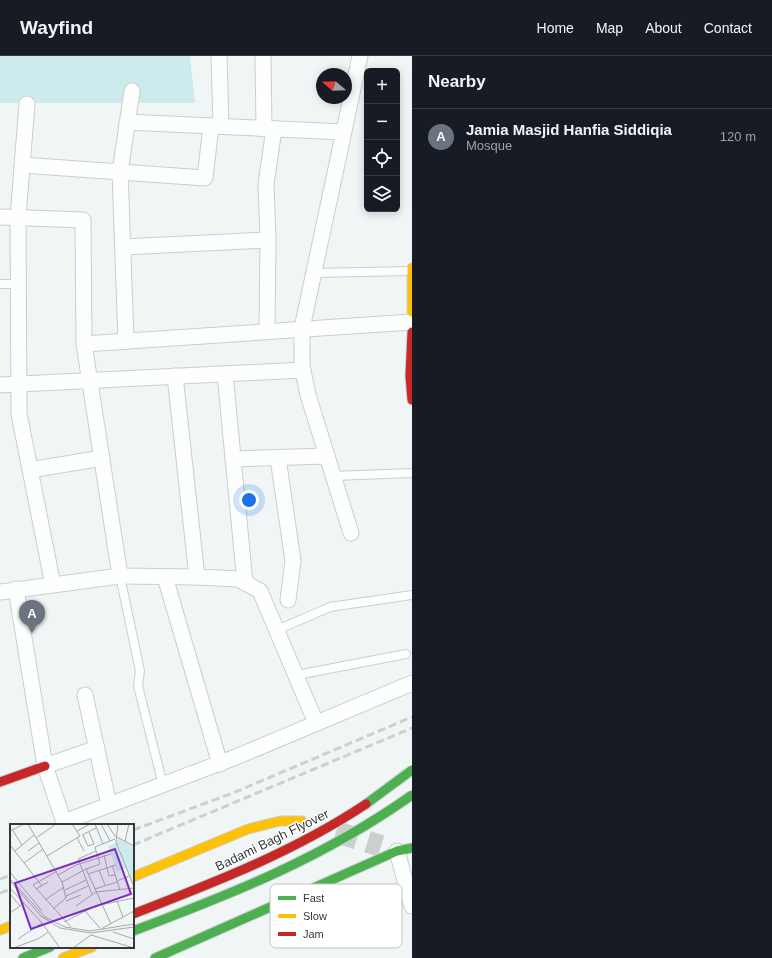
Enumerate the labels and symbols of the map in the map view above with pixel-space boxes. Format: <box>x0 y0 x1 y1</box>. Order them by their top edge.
north arrow <box>316 68 352 104</box>
your location <box>239 490 259 510</box>
pin: A <box>19 600 45 633</box>
street label: Badami Bagh Flyover <box>213 806 332 874</box>
inset map <box>10 824 134 948</box>
legend <box>270 884 402 948</box>
text: Fast <box>303 892 324 904</box>
text: Slow <box>303 910 327 922</box>
text: Jam <box>303 928 324 940</box>

